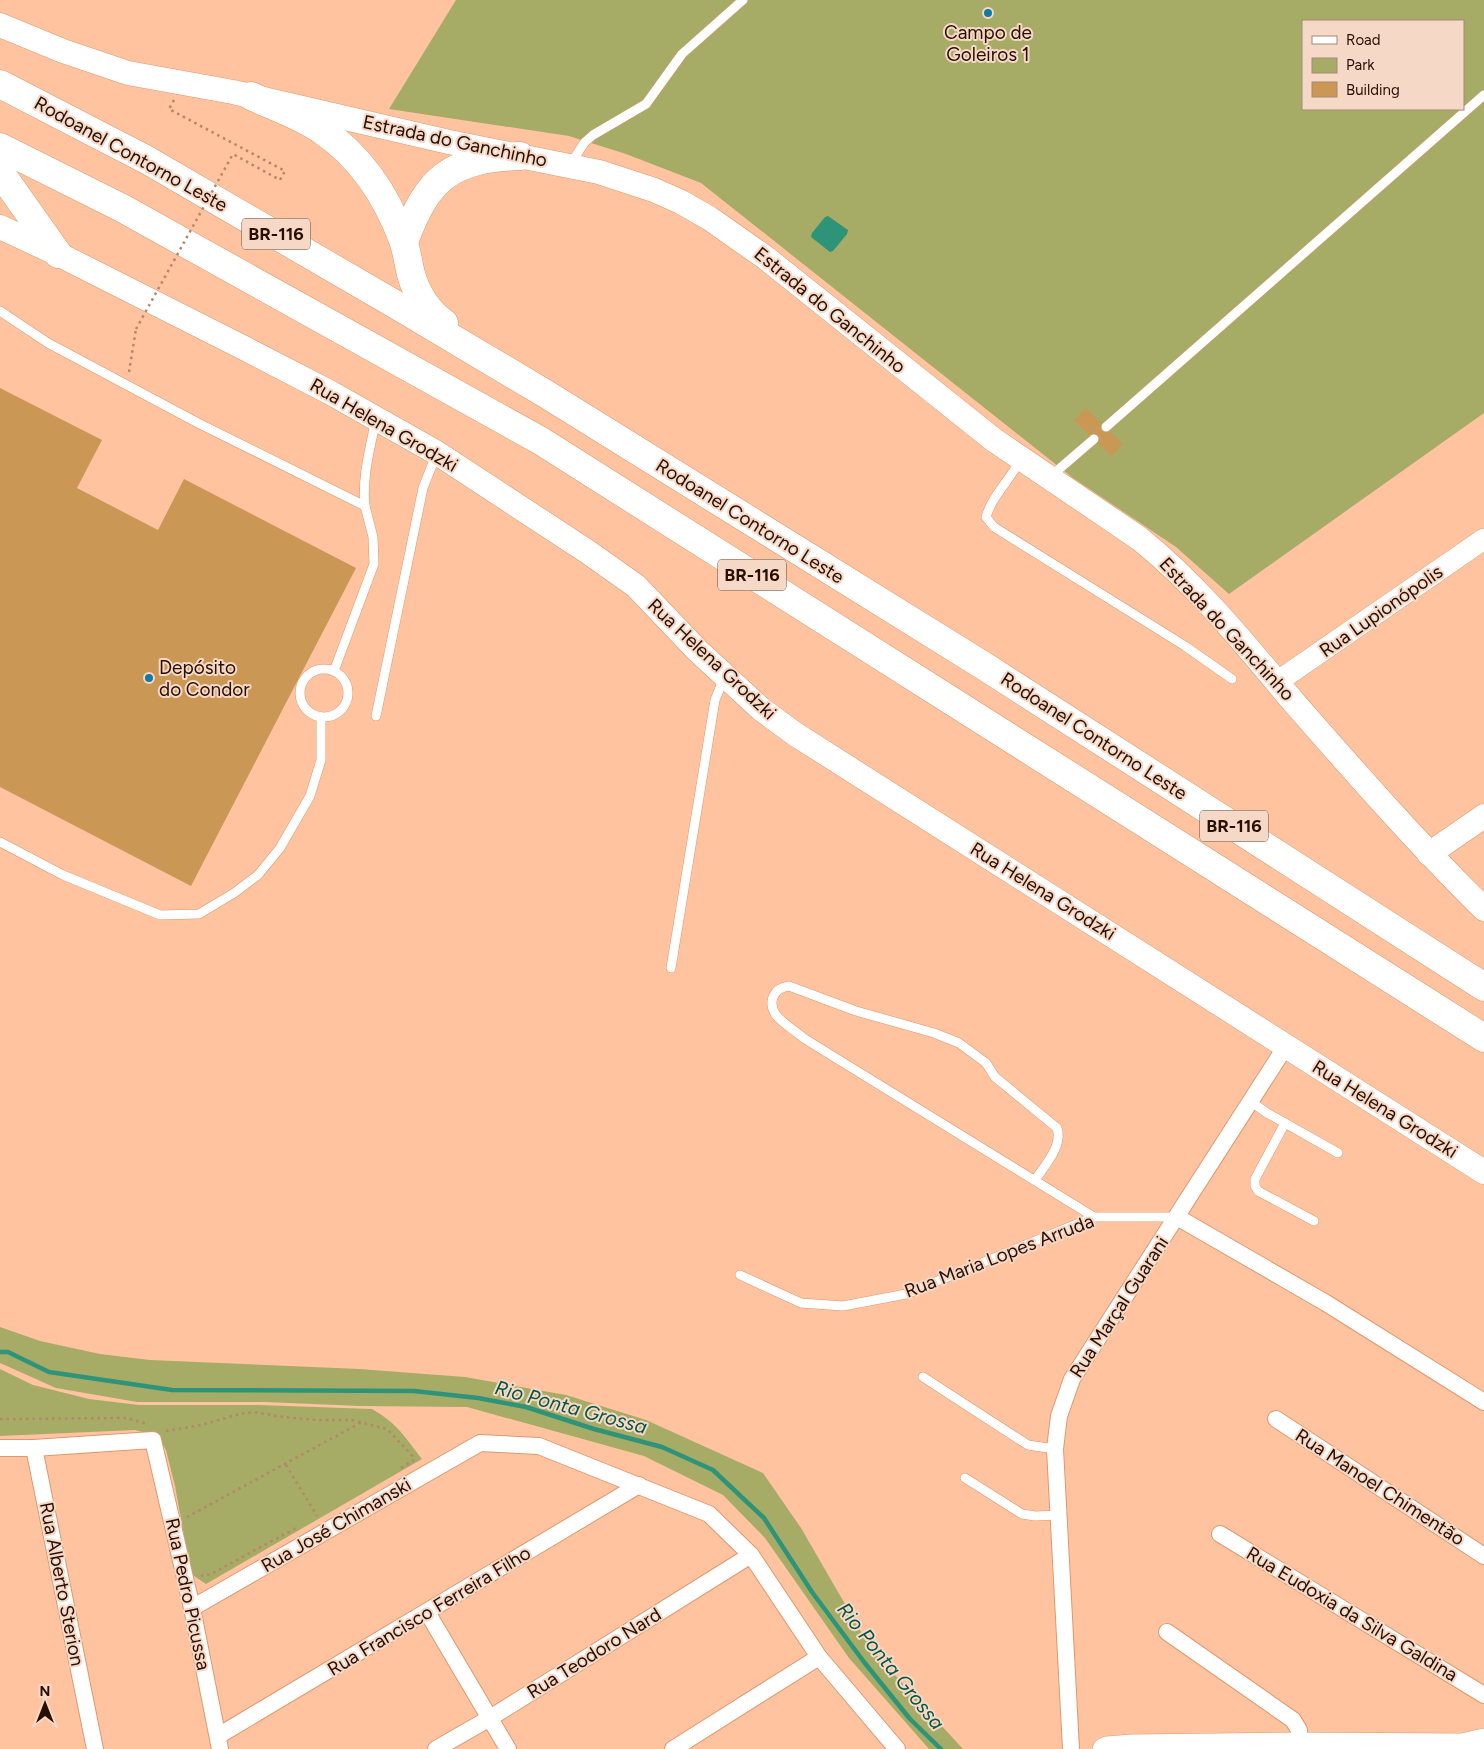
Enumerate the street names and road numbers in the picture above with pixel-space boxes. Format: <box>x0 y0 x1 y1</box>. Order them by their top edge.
street label: Rodoanel Contorno Leste <box>30 91 232 217</box>
street label: Estrada do Ganchinho <box>361 110 549 172</box>
road number: BR-116 <box>242 218 310 250</box>
street label: Estrada do Ganchinho <box>750 242 910 378</box>
street label: Rua Helena Grodzki <box>306 373 462 477</box>
street label: Rodoanel Contorno Leste <box>652 454 848 588</box>
street label: Estrada do Ganchinho <box>1154 552 1300 706</box>
road number: BR-116 <box>718 560 786 590</box>
street label: Rua Lupionópolis <box>1315 560 1447 662</box>
street label: Rua Helena Grodzki <box>643 594 781 724</box>
street label: Rodoanel Contorno Leste <box>997 667 1191 805</box>
road number: BR-116 <box>1200 810 1268 841</box>
street label: Rua Helena Grodzki <box>966 837 1120 945</box>
street label: Rua Helena Grodzki <box>1308 1055 1462 1163</box>
street label: Rua Maria Lopes Arruda <box>901 1209 1097 1303</box>
street label: Rua Marçal Guarani <box>1065 1232 1173 1382</box>
street label: Rua Manoel Chimentão <box>1291 1424 1469 1550</box>
street label: Rua José Chimanski <box>257 1473 415 1577</box>
street label: Rua Alberto Sterion <box>35 1500 89 1668</box>
street label: Rua Pedro Picussa <box>161 1516 215 1672</box>
street label: Rua Francisco Ferreira Filho <box>323 1541 535 1681</box>
street label: Rua Eudoxia da Silva Galdina <box>1242 1542 1462 1686</box>
street label: Rua Teodoro Nard <box>523 1602 665 1704</box>

